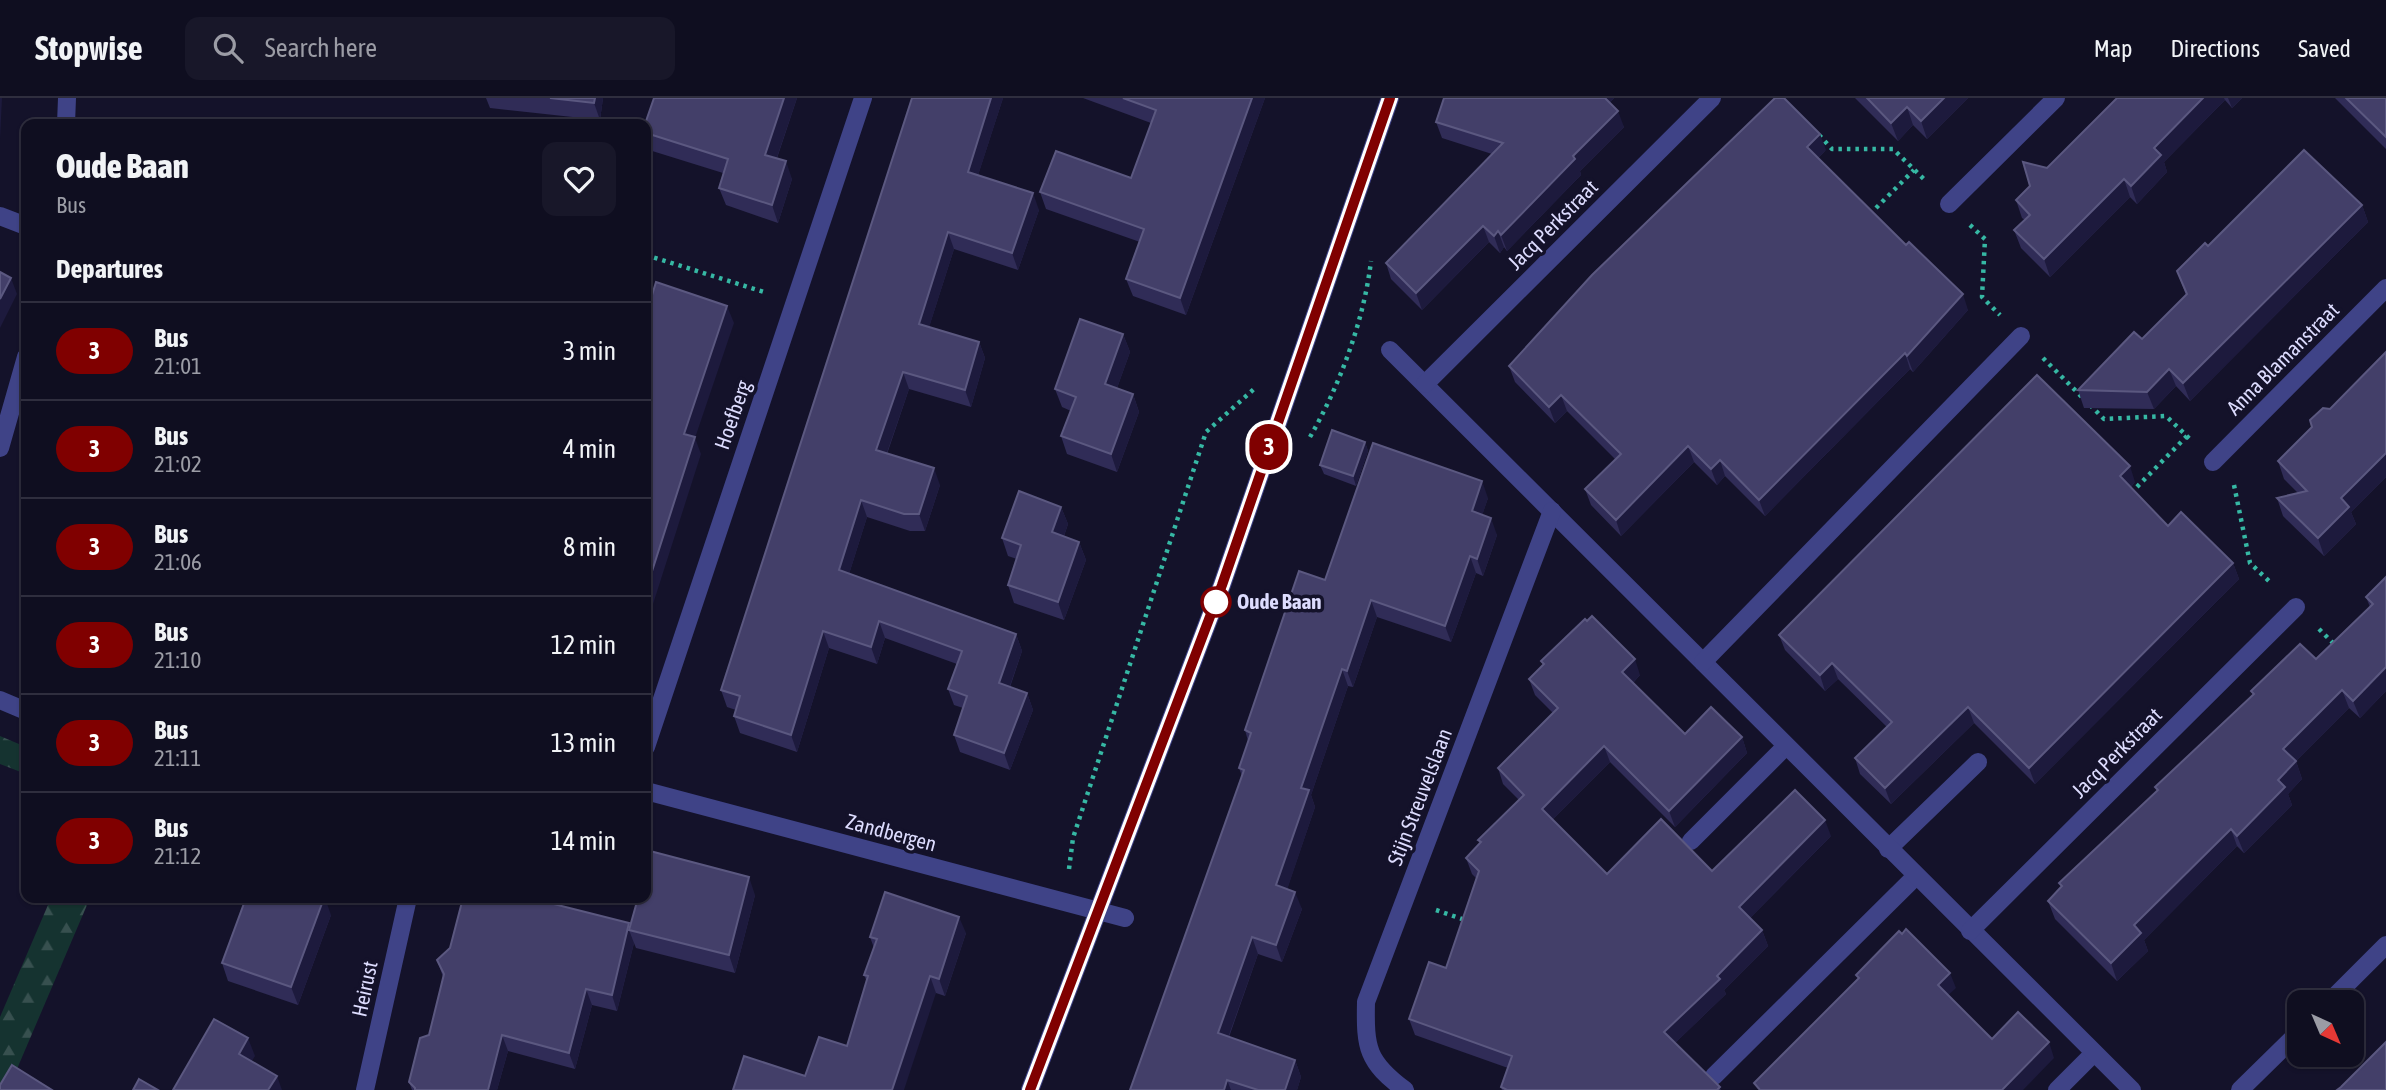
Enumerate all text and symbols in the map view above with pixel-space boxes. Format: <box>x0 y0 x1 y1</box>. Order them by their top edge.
search box <box>185 17 675 80</box>
text: Stopwise <box>35 29 143 67</box>
icon: search <box>209 29 247 67</box>
text: Search here <box>265 33 377 63</box>
text: Map <box>2094 35 2132 62</box>
text: Directions <box>2170 35 2260 62</box>
text: Saved <box>2298 35 2351 62</box>
button: heart <box>542 142 616 216</box>
text: Oude Baan <box>56 147 189 185</box>
street label: Jacq Perkstraat <box>1502 174 1602 274</box>
text: Bus <box>56 192 86 218</box>
text: Departures <box>56 254 163 284</box>
street label: Anna Blamanstraat <box>2221 297 2343 419</box>
text: Bus <box>154 323 188 353</box>
text: 3 min <box>563 336 616 366</box>
text: 3 <box>89 337 100 364</box>
text: 21:01 <box>154 353 202 379</box>
street label: Hoefberg <box>709 377 755 452</box>
text: Bus <box>154 421 188 451</box>
line badge: 3 <box>1246 424 1292 470</box>
text: 3 <box>1263 433 1275 460</box>
text: 4 min <box>563 434 616 464</box>
text: 3 <box>89 435 100 462</box>
text: 21:02 <box>154 451 202 477</box>
text: Bus <box>154 519 188 549</box>
text: 8 min <box>563 532 616 562</box>
text: 3 <box>89 533 100 560</box>
text: 21:06 <box>154 549 202 575</box>
marker: Oude Baan <box>1201 587 1231 617</box>
place label: Oude Baan <box>1237 589 1321 613</box>
text: Bus <box>154 617 188 647</box>
text: 12 min <box>551 630 616 660</box>
text: 3 <box>89 631 100 658</box>
text: 21:10 <box>154 647 201 673</box>
street label: Jacq Perkstraat <box>2066 702 2166 802</box>
text: Bus <box>154 715 188 745</box>
street label: Stijn Streuvelslaan <box>1382 725 1456 868</box>
text: 13 min <box>551 728 616 758</box>
text: 3 <box>89 729 100 756</box>
text: 21:11 <box>154 745 201 771</box>
street label: Zandbergen <box>843 808 939 856</box>
text: Bus <box>154 813 188 843</box>
text: 14 min <box>551 826 616 856</box>
text: 3 <box>89 827 100 854</box>
text: 21:12 <box>154 843 201 869</box>
street label: Heirust <box>346 959 382 1019</box>
north arrow <box>2287 990 2364 1068</box>
map controls <box>2287 990 2364 1067</box>

